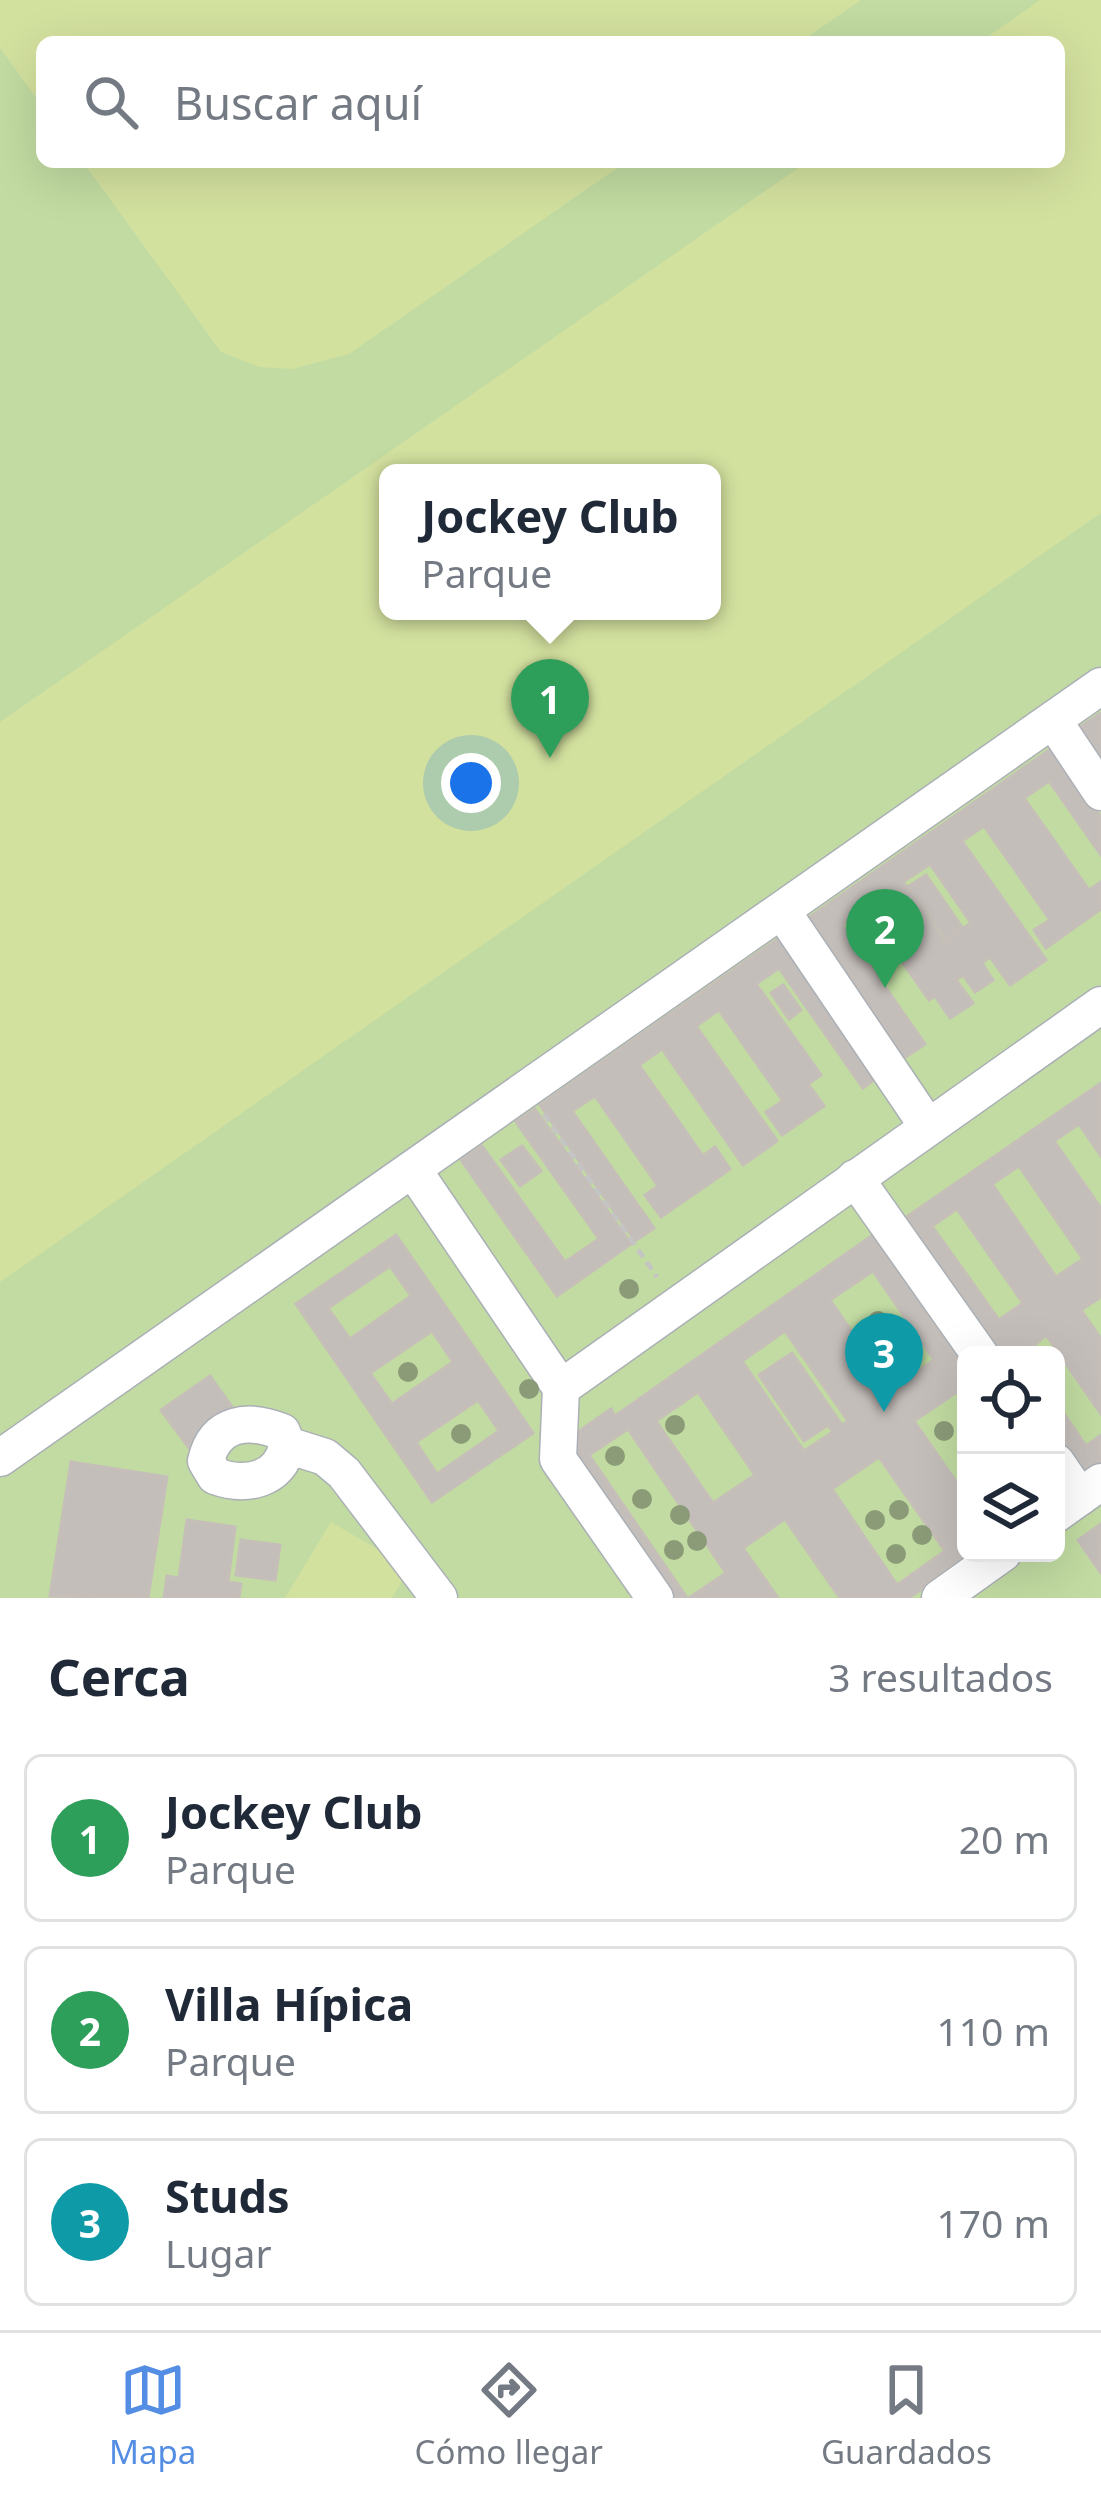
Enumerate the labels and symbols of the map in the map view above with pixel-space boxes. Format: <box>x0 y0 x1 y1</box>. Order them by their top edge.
pin: 1 <box>511 659 589 758</box>
your location <box>441 753 501 813</box>
pin: 2 <box>846 889 924 988</box>
pin: 3 <box>845 1313 923 1412</box>

